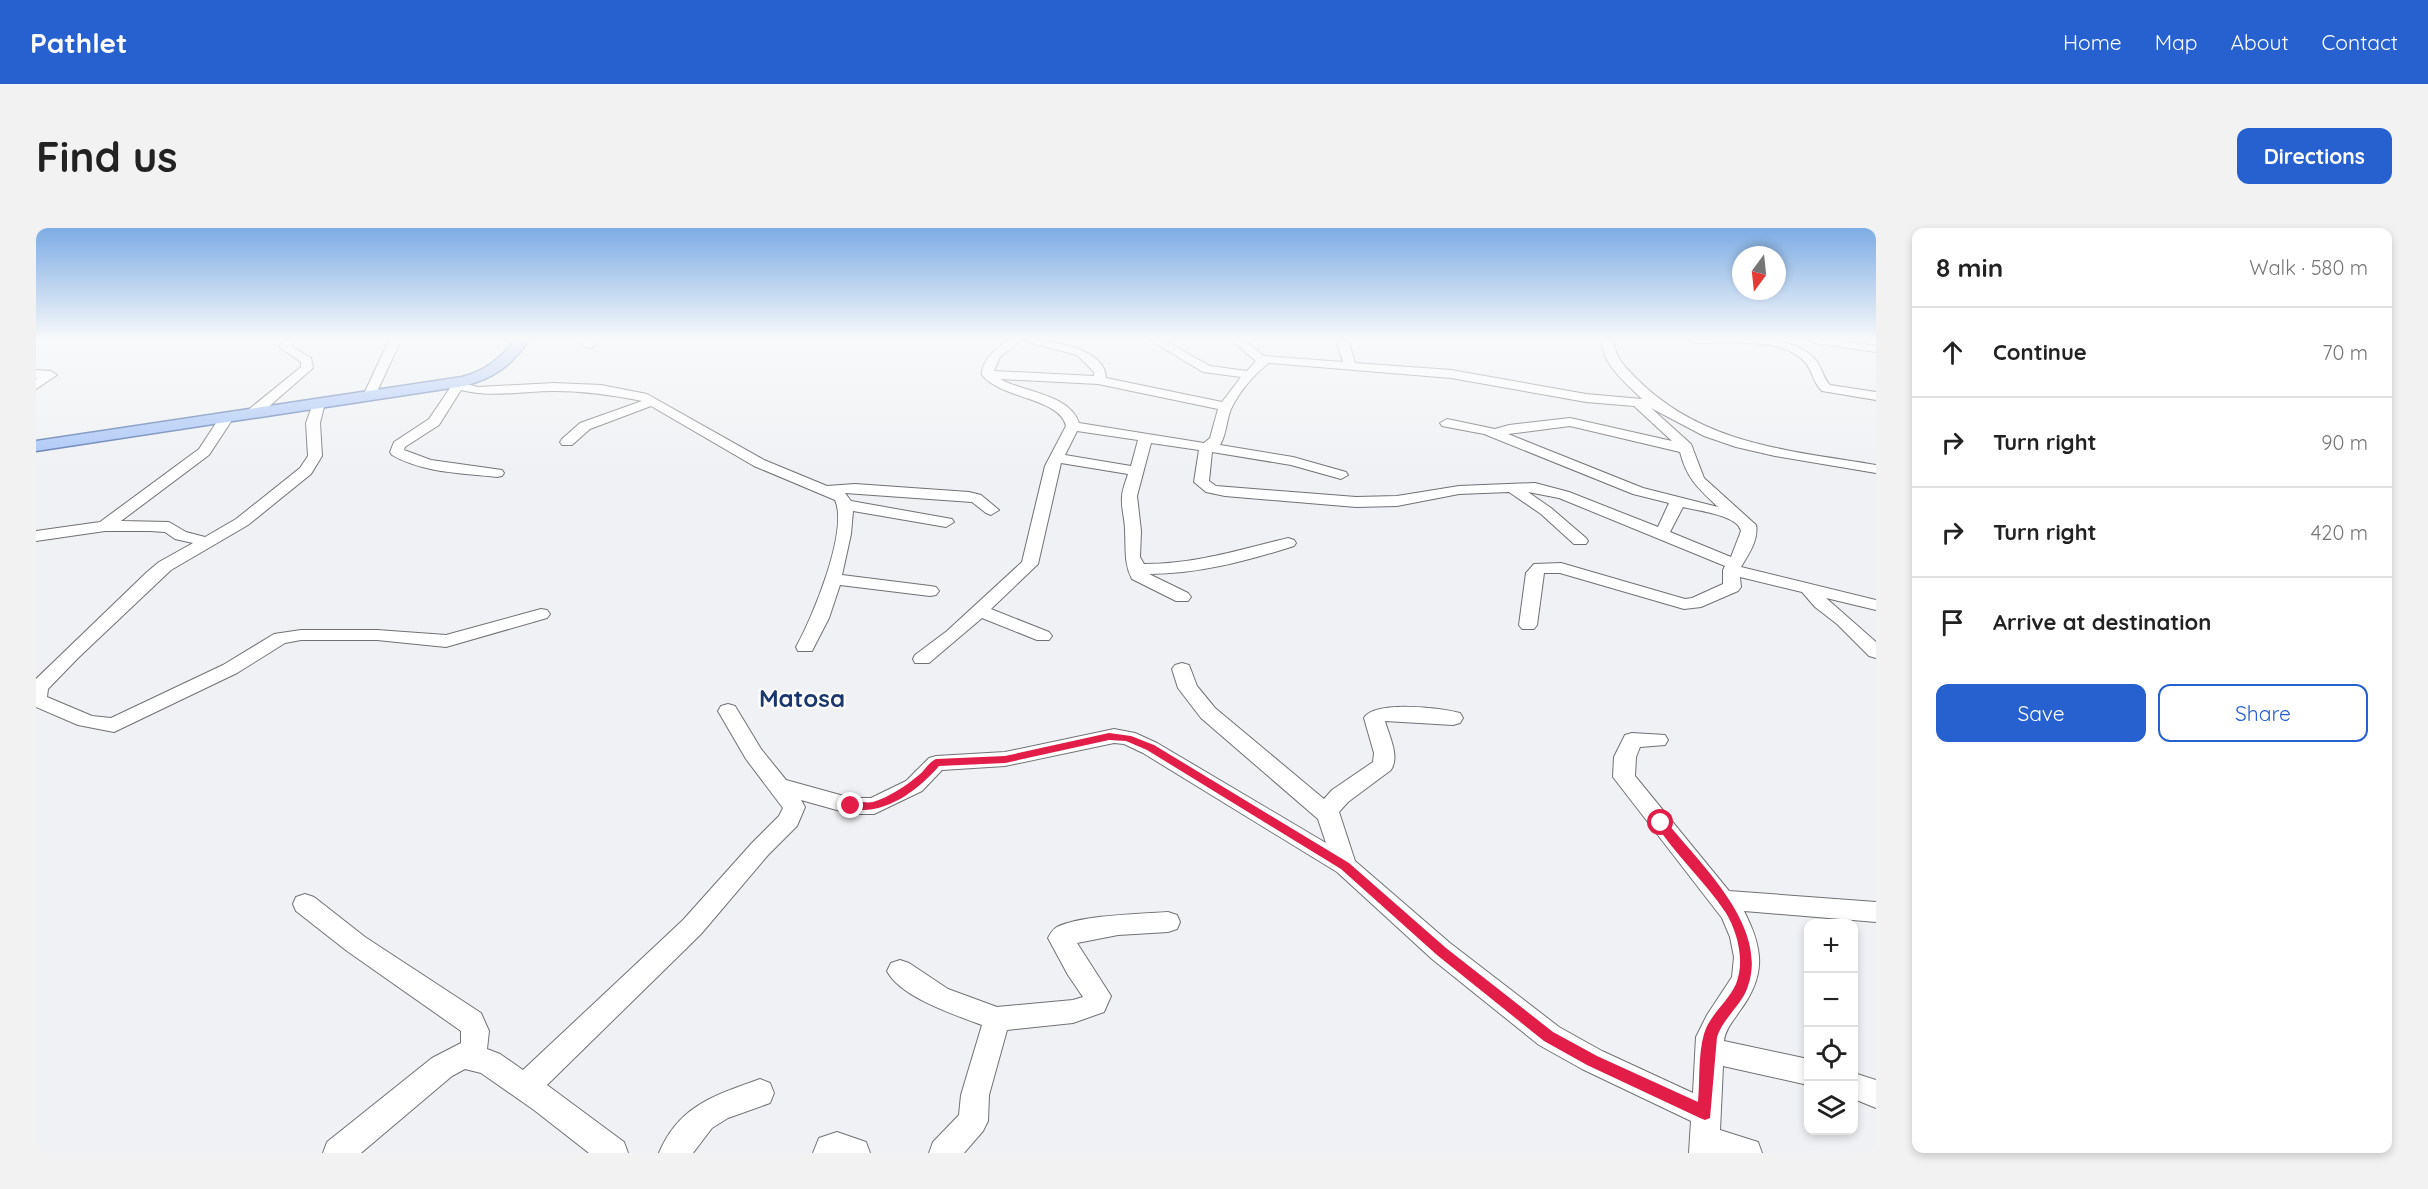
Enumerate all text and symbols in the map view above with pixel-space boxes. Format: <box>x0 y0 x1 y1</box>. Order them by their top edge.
text: Pathlet <box>30 25 127 60</box>
text: Home <box>2063 29 2122 55</box>
text: Map <box>2155 29 2198 55</box>
text: About <box>2231 29 2289 55</box>
text: Contact <box>2322 29 2398 55</box>
button: Directions <box>2237 128 2392 184</box>
text: Find us <box>36 130 178 183</box>
north arrow <box>1732 246 1786 300</box>
text: 8 min <box>1936 251 2003 284</box>
text: Walk · 580 m <box>2249 255 2368 280</box>
icon: ahead <box>1936 336 1969 369</box>
text: Continue <box>1993 338 2087 366</box>
text: 70 m <box>2322 340 2368 365</box>
icon: right <box>1936 426 1969 459</box>
text: Turn right <box>1993 428 2097 456</box>
text: 90 m <box>2321 430 2368 455</box>
icon: right <box>1936 516 1969 549</box>
text: Turn right <box>1993 518 2097 546</box>
text: 420 m <box>2311 520 2368 545</box>
icon: arrive <box>1936 606 1969 639</box>
text: Arrive at destination <box>1993 608 2211 636</box>
district label: Matosa <box>759 683 845 713</box>
button: Save <box>1936 684 2146 742</box>
button: Share <box>2158 684 2368 742</box>
route end <box>837 792 863 818</box>
route start <box>1647 809 1673 835</box>
map controls <box>1804 919 1858 1135</box>
button: + <box>1804 919 1858 973</box>
button: − <box>1804 973 1858 1027</box>
button: locate <box>1804 1027 1858 1081</box>
button: layers <box>1804 1081 1858 1135</box>

